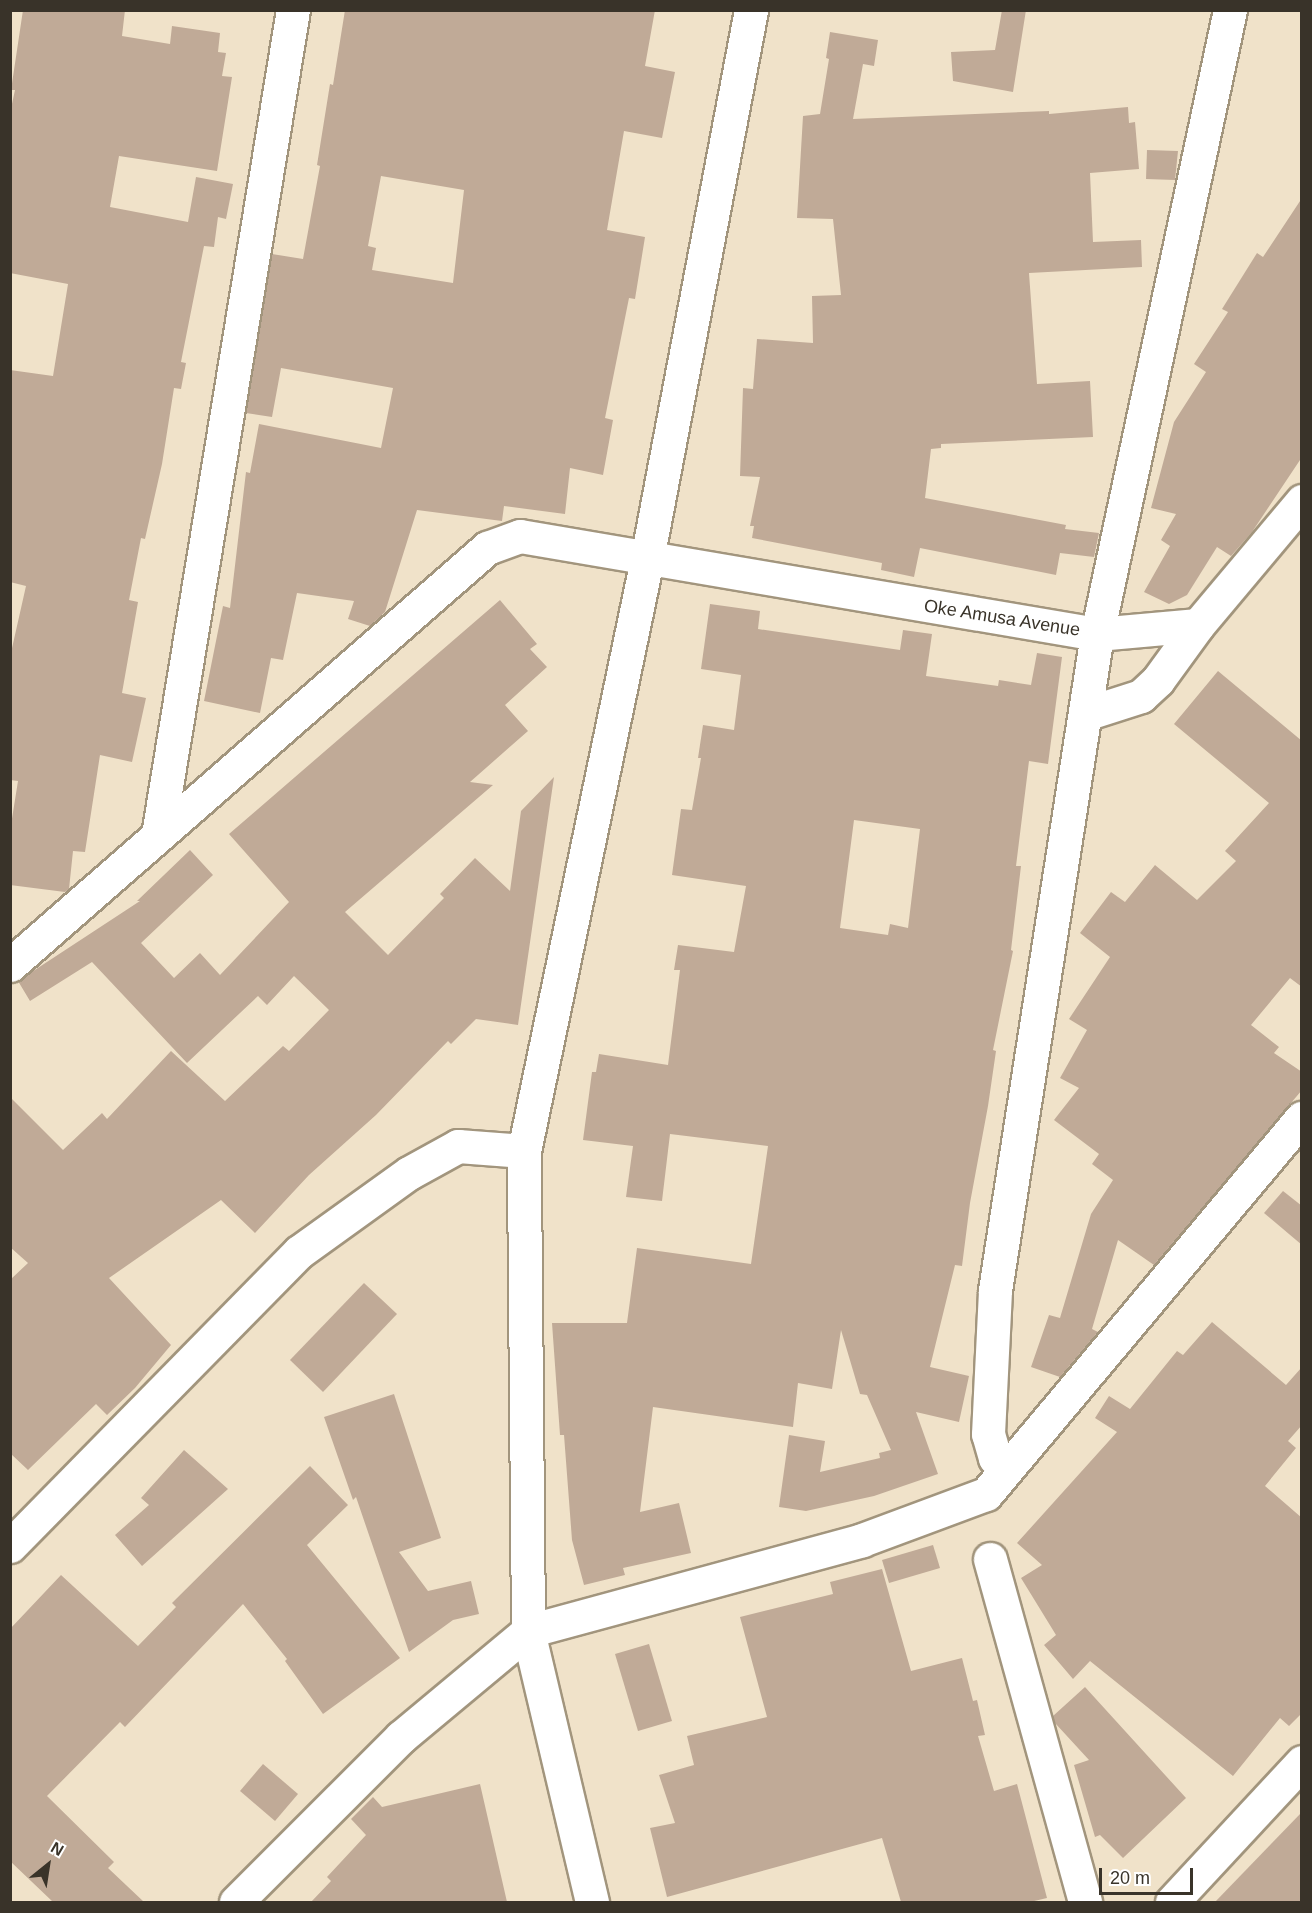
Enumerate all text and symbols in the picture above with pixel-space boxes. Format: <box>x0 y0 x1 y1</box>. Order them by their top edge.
street label: Oke Amusa Avenue <box>921 595 1083 641</box>
north arrow <box>18 1835 78 1895</box>
text: N <box>48 1839 67 1859</box>
scale bar <box>1102 1856 1196 1894</box>
text: 20 m <box>1110 1868 1150 1888</box>

